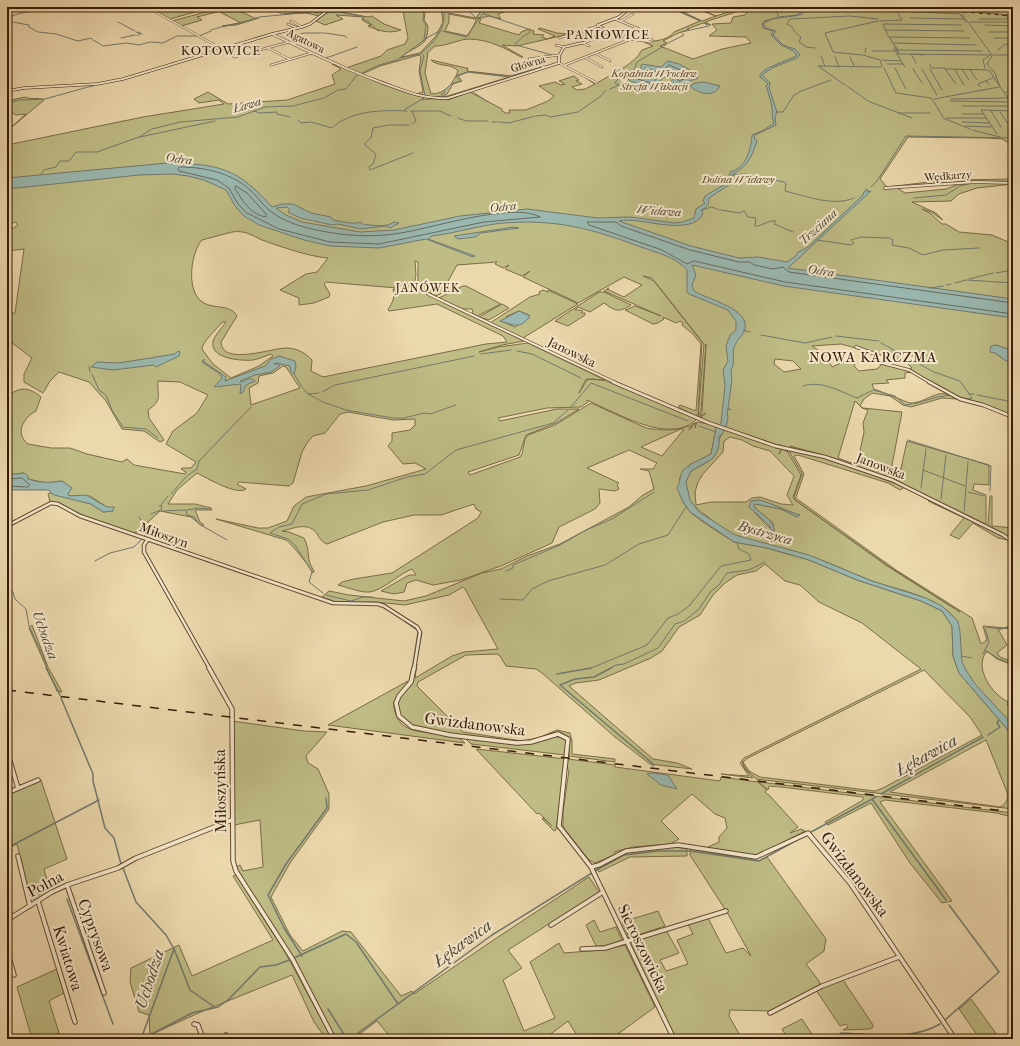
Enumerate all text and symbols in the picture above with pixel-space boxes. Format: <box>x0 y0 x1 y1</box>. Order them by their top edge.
street label: Agatowa <box>284 26 328 56</box>
district label: PANIOWICE <box>566 27 650 42</box>
district label: KOTOWICE <box>181 43 261 58</box>
street label: Główna <box>509 52 548 75</box>
park label: Kopalnia Wrocław Strefa Wakacji <box>610 67 697 93</box>
water label: Ława <box>230 94 263 116</box>
water label: Odra <box>165 150 193 168</box>
street label: Wędkarzy <box>923 168 973 184</box>
park label: Dolina Widawy <box>701 173 775 186</box>
water label: Odra <box>489 198 517 216</box>
water label: Widawa <box>636 202 682 220</box>
water label: Trzciana <box>796 206 840 248</box>
water label: Odra <box>807 262 835 280</box>
district label: JANÓWEK <box>394 280 461 295</box>
street label: Janowska <box>545 334 599 370</box>
district label: NOWA KARCZMA <box>809 349 937 366</box>
street label: Janowska <box>853 449 909 483</box>
water label: Bystrzyca <box>735 517 794 549</box>
street label: Miłoszyn <box>138 519 191 551</box>
water label: Uchodza <box>28 608 62 662</box>
street label: Gwizdanowska <box>423 708 527 740</box>
water label: Łękawica <box>891 730 960 781</box>
street label: Miłoszyńska <box>210 748 230 833</box>
street label: Gwizdanowska <box>817 828 893 921</box>
street label: Polna <box>24 866 67 901</box>
street label: Cyprysowa <box>74 896 118 975</box>
street label: Sieroszowicka <box>614 901 673 996</box>
water label: Łękawica <box>428 915 495 972</box>
street label: Kwiatowa <box>49 923 87 994</box>
water label: Uchodza <box>130 947 168 1011</box>

